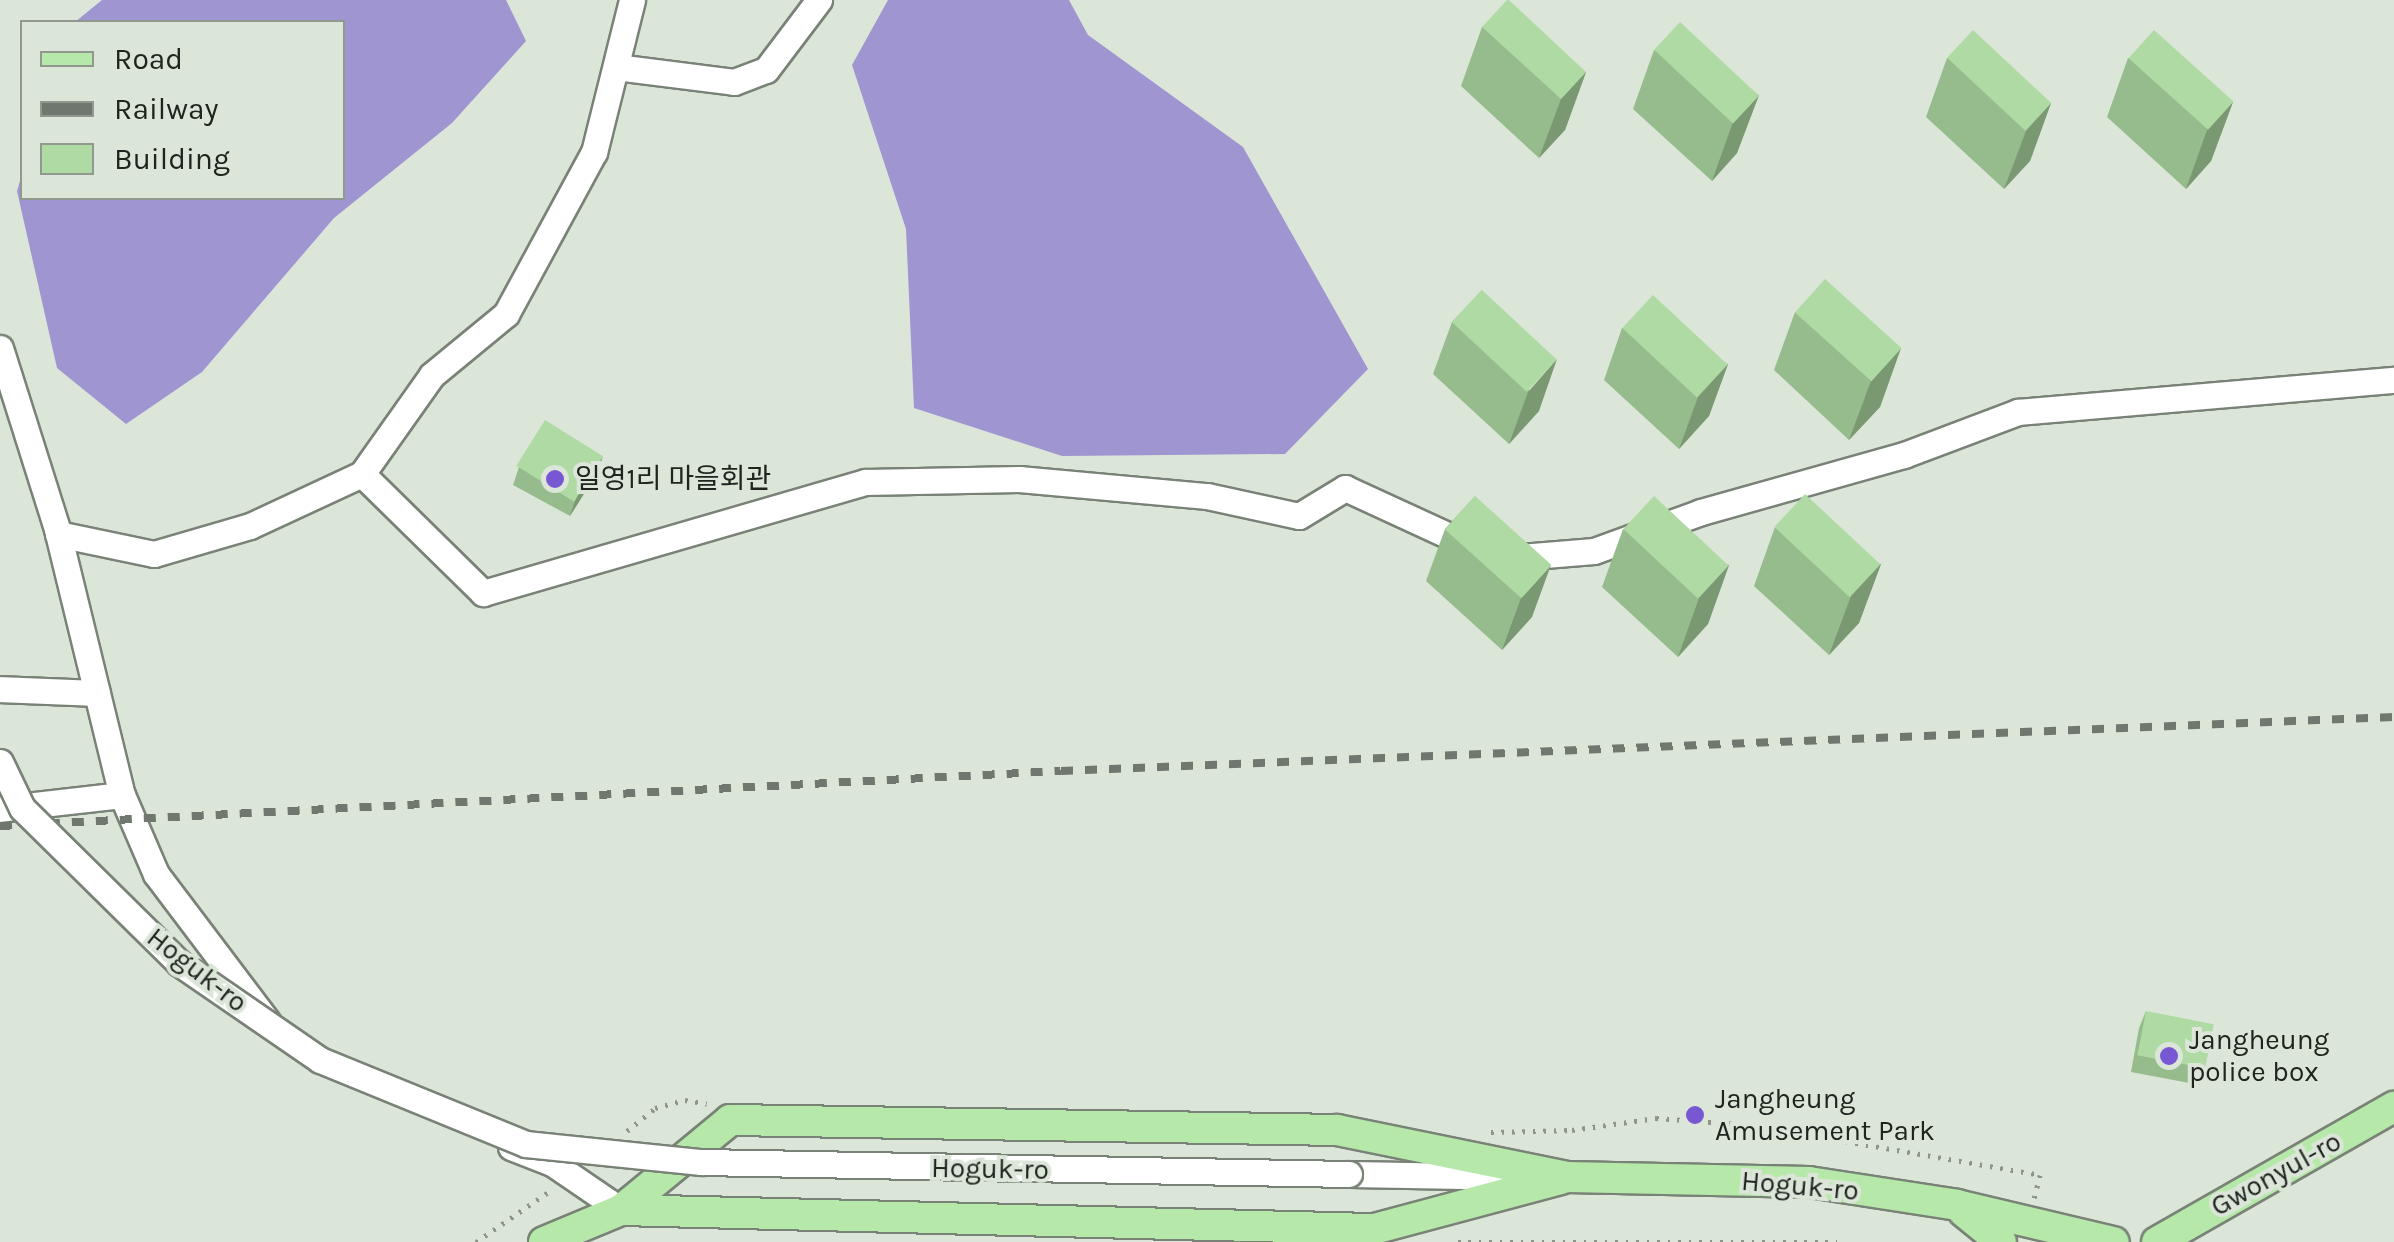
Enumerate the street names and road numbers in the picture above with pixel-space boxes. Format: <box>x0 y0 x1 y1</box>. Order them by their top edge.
street label: Hoguk-ro <box>140 921 254 1019</box>
street label: Gwonyul-ro <box>2205 1125 2347 1223</box>
street label: Hoguk-ro <box>931 1151 1049 1187</box>
street label: Hoguk-ro <box>1740 1164 1860 1208</box>

